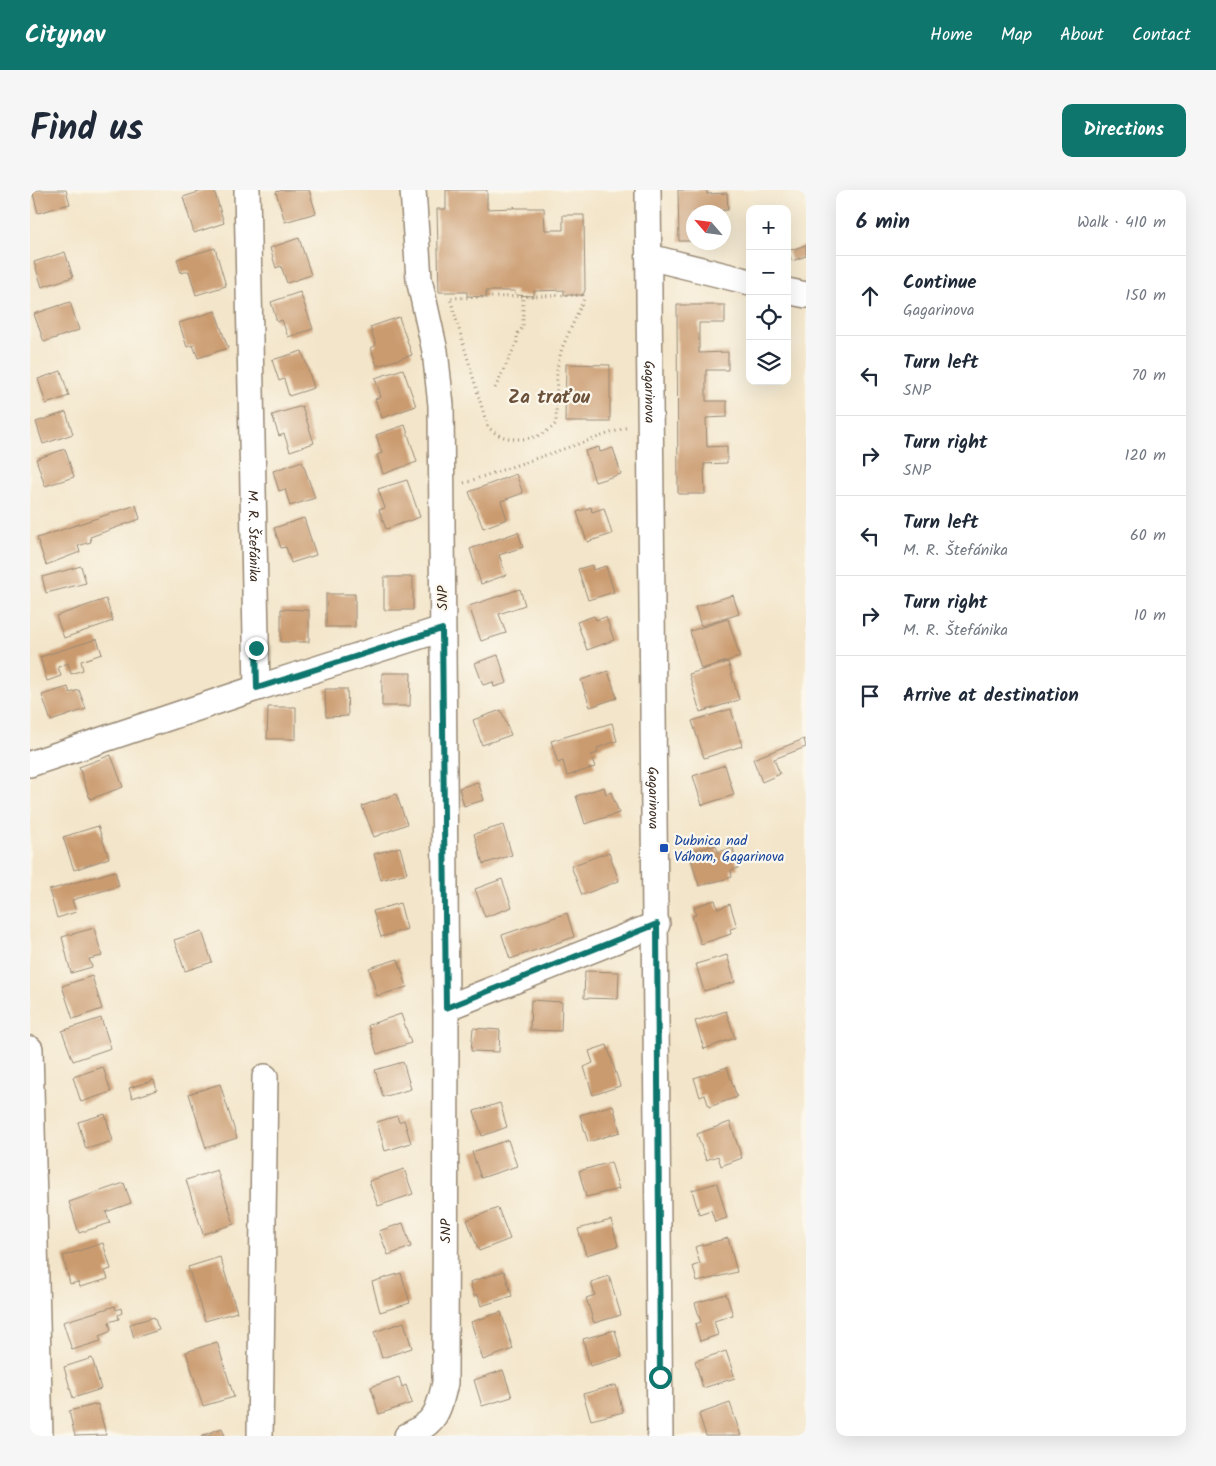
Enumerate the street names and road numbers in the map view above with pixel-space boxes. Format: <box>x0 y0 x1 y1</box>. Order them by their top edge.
street label: Gagarinova <box>638 361 660 423</box>
street label: M. R. Štefánika <box>241 490 265 582</box>
street label: SNP <box>432 585 454 610</box>
street label: Gagarinova <box>642 767 664 829</box>
street label: SNP <box>435 1218 457 1243</box>

